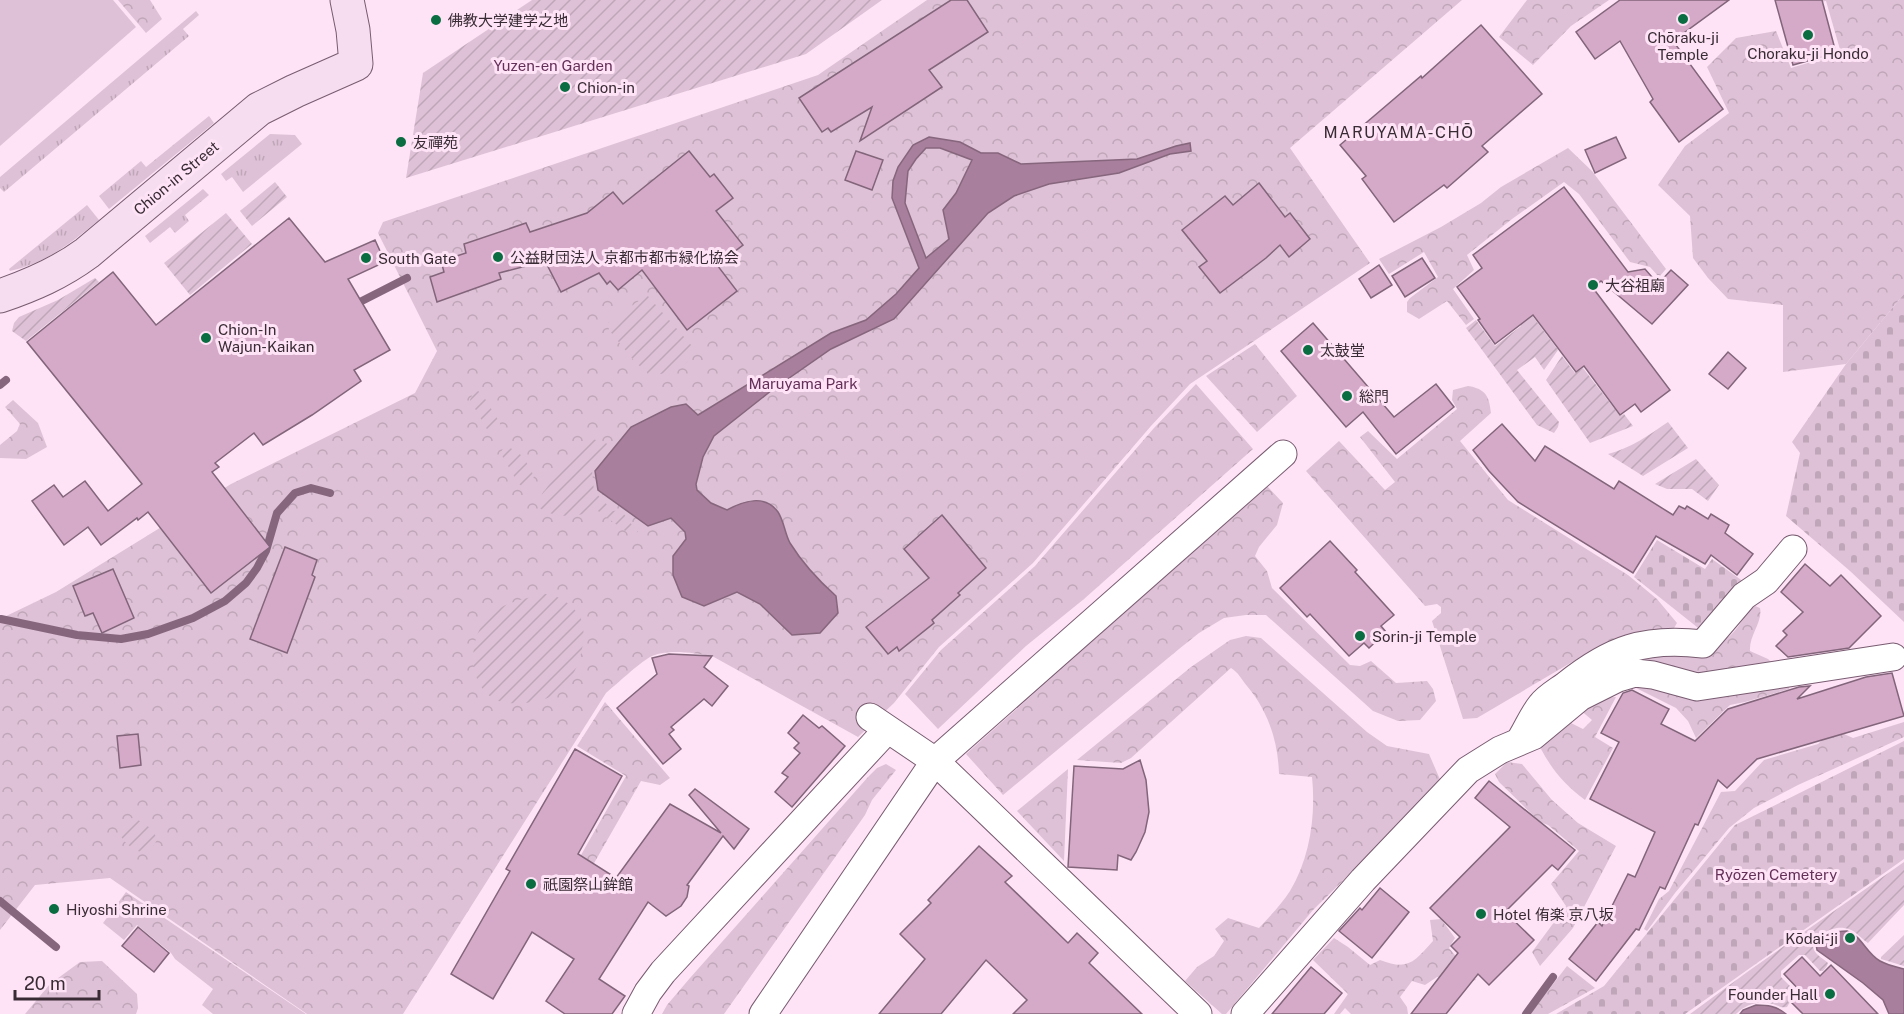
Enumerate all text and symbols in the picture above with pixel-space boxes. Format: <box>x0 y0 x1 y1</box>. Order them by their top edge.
place label: 佛教大学建学之地 <box>448 12 568 29</box>
marker: Chōraku-ji Temple <box>1676 12 1690 26</box>
marker: 佛教大学建学之地 <box>429 13 443 27</box>
marker: Choraku-ji Hondo <box>1801 28 1815 42</box>
place label: Chōraku-ji Temple <box>1647 29 1719 63</box>
place label: Choraku-ji Hondo <box>1747 45 1869 62</box>
park label: Yuzen-en Garden <box>493 57 613 74</box>
place label: Chion-in <box>577 79 635 96</box>
marker: Chion-in <box>558 80 572 94</box>
district label: MARUYAMA-CHŌ <box>1323 123 1475 142</box>
place label: 友禪苑 <box>413 134 458 151</box>
marker: 友禪苑 <box>394 135 408 149</box>
street label: Chion-in Street <box>130 138 222 218</box>
place label: 公益財団法人 京都市都市緑化協会 <box>510 249 739 266</box>
place label: South Gate <box>378 250 456 267</box>
marker: 公益財団法人 京都市都市緑化協会 <box>491 250 505 264</box>
marker: South Gate <box>359 251 373 265</box>
place label: 大谷祖廟 <box>1605 277 1665 294</box>
marker: 大谷祖廟 <box>1586 278 1600 292</box>
place label: Chion-In Wajun-Kaikan <box>218 321 314 355</box>
marker: Chion-In Wajun-Kaikan <box>199 331 213 345</box>
place label: 太鼓堂 <box>1320 342 1365 359</box>
marker: 太鼓堂 <box>1301 343 1315 357</box>
park label: Maruyama Park <box>748 375 858 392</box>
place label: 総門 <box>1359 388 1389 405</box>
marker: 総門 <box>1340 389 1354 403</box>
place label: Sorin-ji Temple <box>1372 628 1477 645</box>
marker: Sorin-ji Temple <box>1353 629 1367 643</box>
park label: Ryōzen Cemetery <box>1715 866 1837 883</box>
place label: 祇園祭山鉾館 <box>543 876 633 893</box>
marker: 祇園祭山鉾館 <box>524 877 538 891</box>
place label: Hiyoshi Shrine <box>66 901 167 918</box>
marker: Hiyoshi Shrine <box>47 902 61 916</box>
place label: Hotel 侑楽 京八坂 <box>1493 906 1614 923</box>
marker: Hotel 侑楽 京八坂 <box>1474 907 1488 921</box>
place label: Kōdai-ji <box>1785 930 1838 947</box>
marker: Kōdai-ji <box>1843 931 1857 945</box>
scale bar <box>15 963 99 1001</box>
text: 20 m <box>24 973 66 994</box>
place label: Founder Hall <box>1728 986 1818 1003</box>
marker: Founder Hall <box>1823 987 1837 1001</box>

